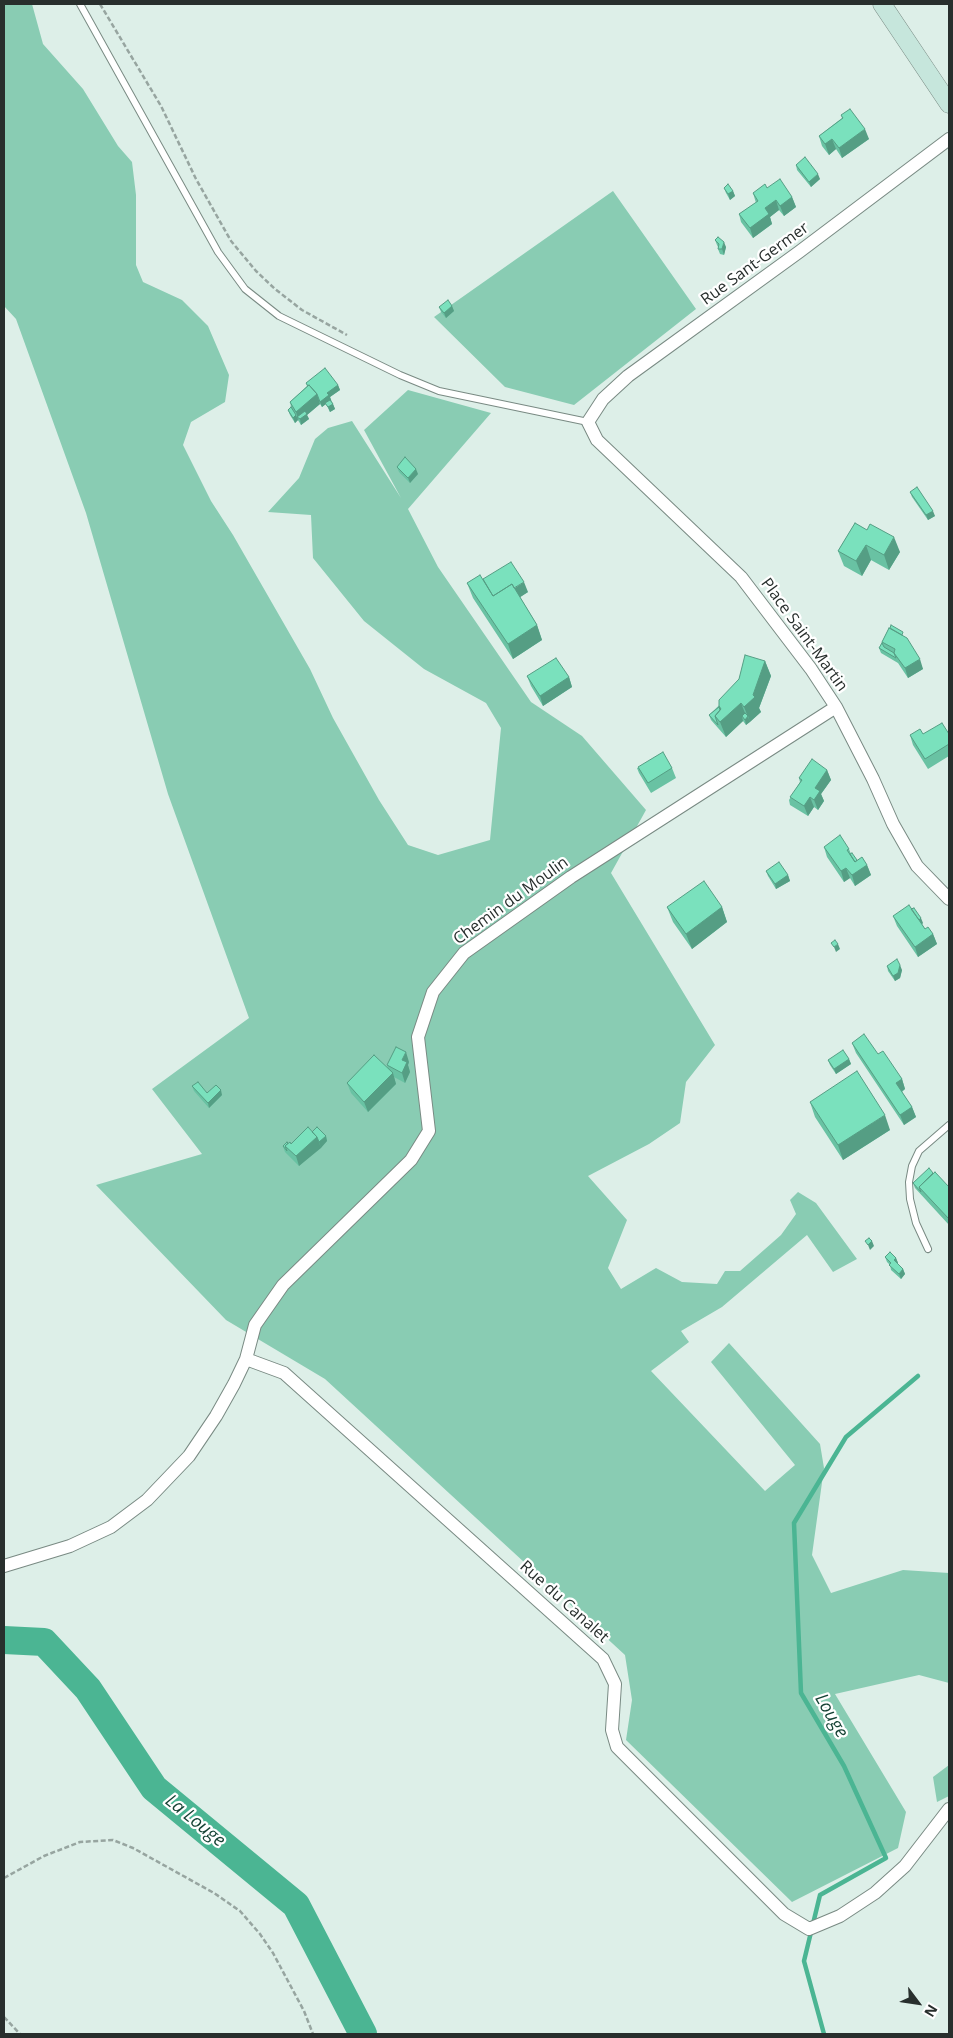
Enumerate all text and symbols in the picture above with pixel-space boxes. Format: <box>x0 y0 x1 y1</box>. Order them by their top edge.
street label: Rue Sant-Germer <box>697 218 813 310</box>
street label: Place Saint-Martin <box>757 575 851 695</box>
street label: Chemin du Moulin <box>450 853 572 949</box>
street label: Rue du Canalet <box>516 1557 612 1647</box>
water label: Louge <box>810 1690 852 1742</box>
water label: La Louge <box>161 1790 229 1852</box>
north arrow <box>893 1978 943 2028</box>
text: N <box>920 2001 942 2021</box>

